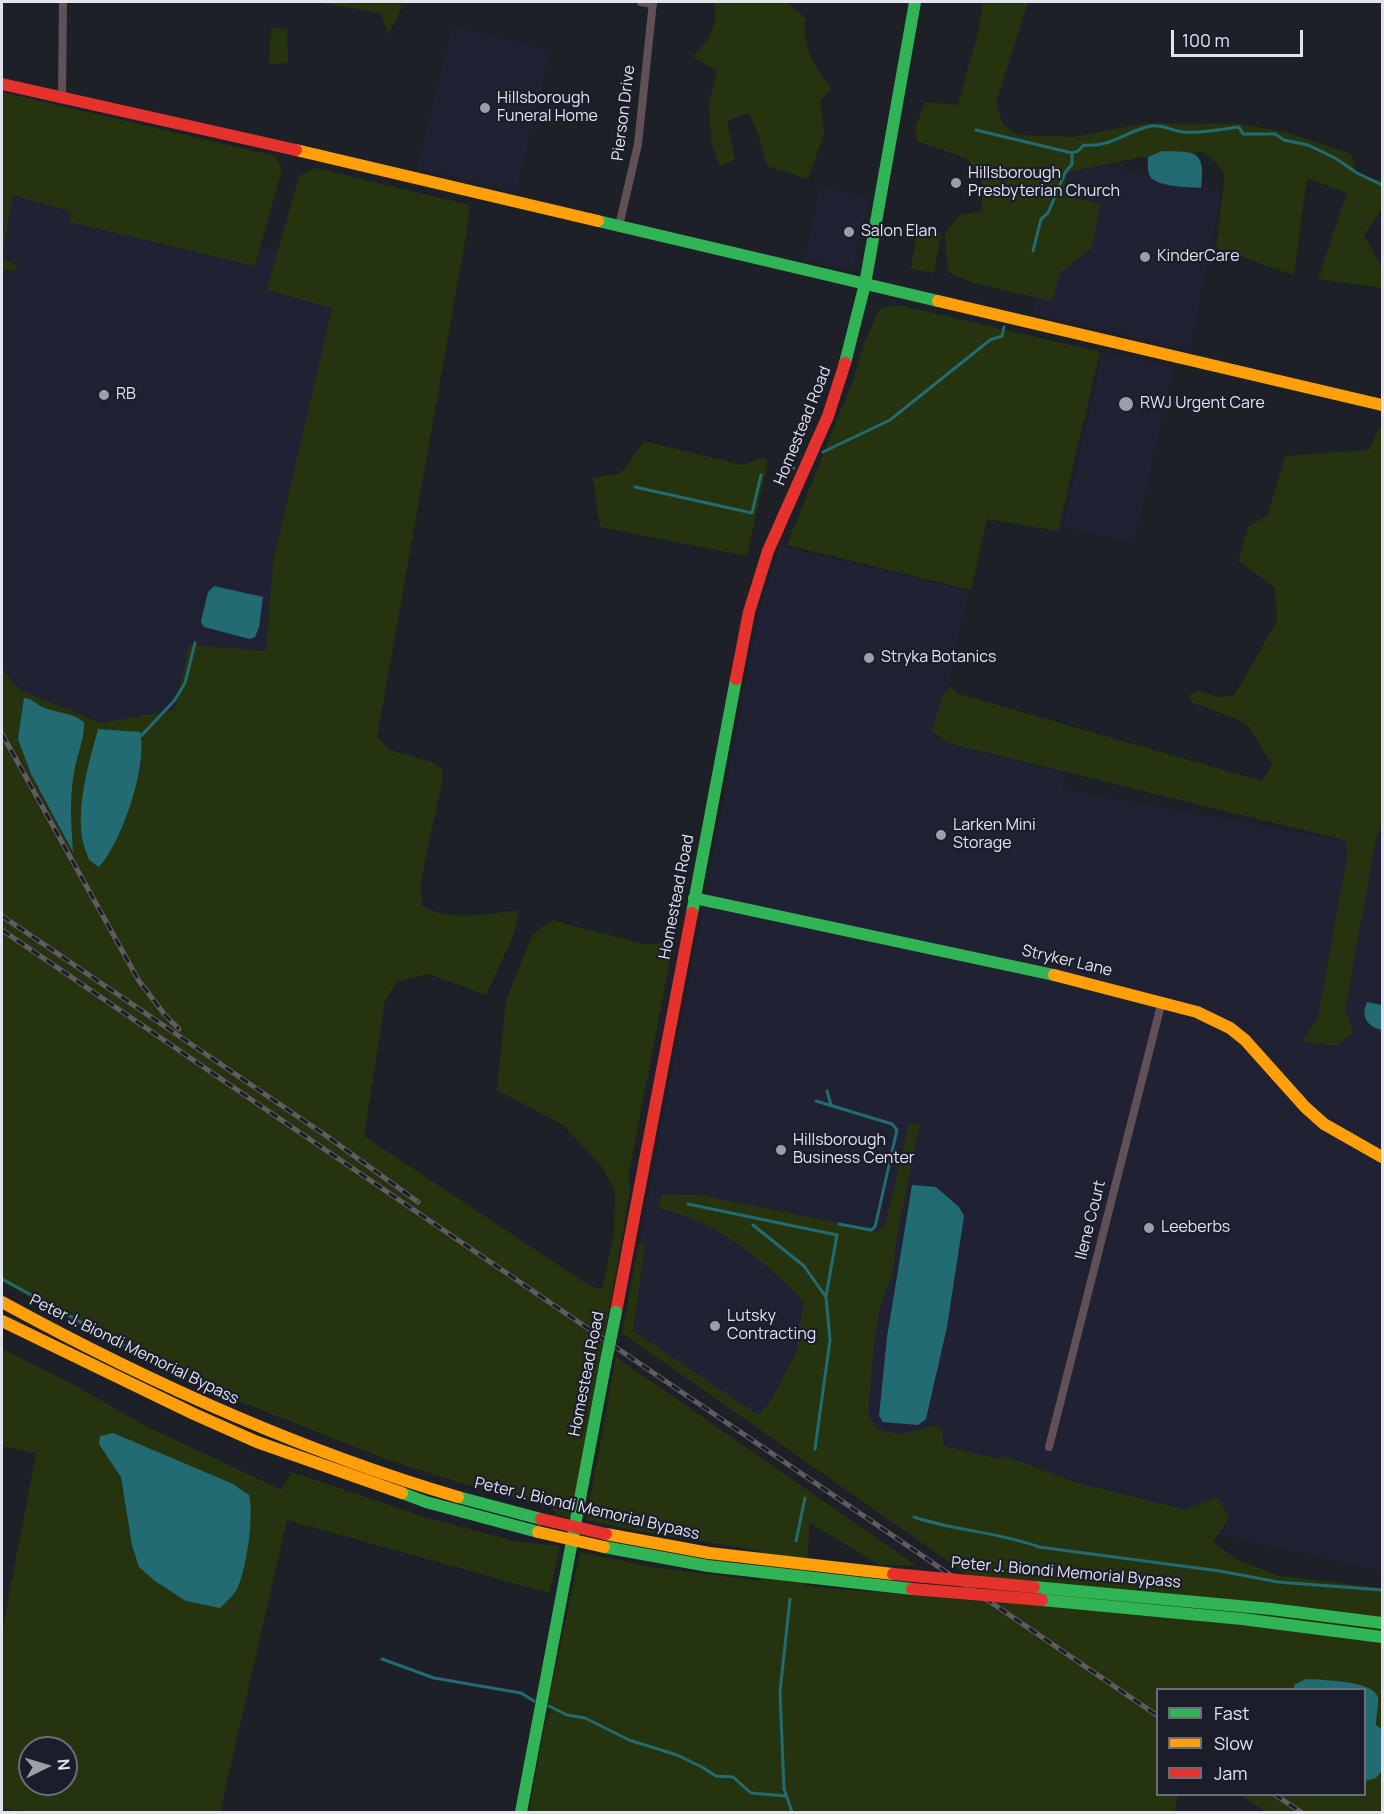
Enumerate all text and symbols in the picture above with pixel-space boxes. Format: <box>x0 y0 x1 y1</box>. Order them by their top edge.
scale bar <box>1174 18 1306 56</box>
text: 100 m <box>1182 28 1230 52</box>
street label: Pierson Drive <box>609 64 639 162</box>
place label: Hillsborough Funeral Home <box>497 89 598 127</box>
marker: Hillsborough Funeral Home <box>478 101 492 115</box>
place label: Hillsborough Presbyterian Church <box>968 164 1120 202</box>
marker: Hillsborough Presbyterian Church <box>949 176 963 190</box>
place label: Salon Elan <box>861 222 937 242</box>
marker: Salon Elan <box>842 225 856 239</box>
place label: KinderCare <box>1157 247 1240 267</box>
marker: KinderCare <box>1138 250 1152 264</box>
street label: Homestead Road <box>770 364 836 488</box>
place label: RB <box>116 385 136 405</box>
marker: RB <box>97 388 111 402</box>
place label: RWJ Urgent Care <box>1140 394 1265 414</box>
marker: RWJ Urgent Care <box>1117 395 1135 413</box>
place label: Stryka Botanics <box>881 648 996 668</box>
marker: Stryka Botanics <box>862 651 876 665</box>
place label: Larken Mini Storage <box>953 816 1036 854</box>
marker: Larken Mini Storage <box>934 828 948 842</box>
street label: Homestead Road <box>656 833 698 961</box>
street label: Stryker Lane <box>1020 941 1114 981</box>
place label: Hillsborough Business Center <box>793 1131 915 1169</box>
marker: Hillsborough Business Center <box>774 1143 788 1157</box>
street label: Ilene Court <box>1072 1178 1110 1262</box>
place label: Leeberbs <box>1161 1218 1230 1238</box>
marker: Leeberbs <box>1142 1221 1156 1235</box>
street label: Peter J. Biondi Memorial Bypass <box>26 1291 242 1409</box>
place label: Lutsky Contracting <box>727 1307 816 1345</box>
street label: Homestead Road <box>566 1310 608 1438</box>
marker: Lutsky Contracting <box>708 1319 722 1333</box>
street label: Peter J. Biondi Memorial Bypass <box>473 1474 701 1544</box>
street label: Peter J. Biondi Memorial Bypass <box>950 1553 1182 1593</box>
legend <box>1156 1688 1366 1796</box>
text: Fast <box>1214 1701 1249 1725</box>
text: Slow <box>1214 1731 1253 1755</box>
north arrow <box>18 1736 78 1796</box>
text: N <box>52 1758 75 1771</box>
text: Jam <box>1214 1761 1248 1785</box>

